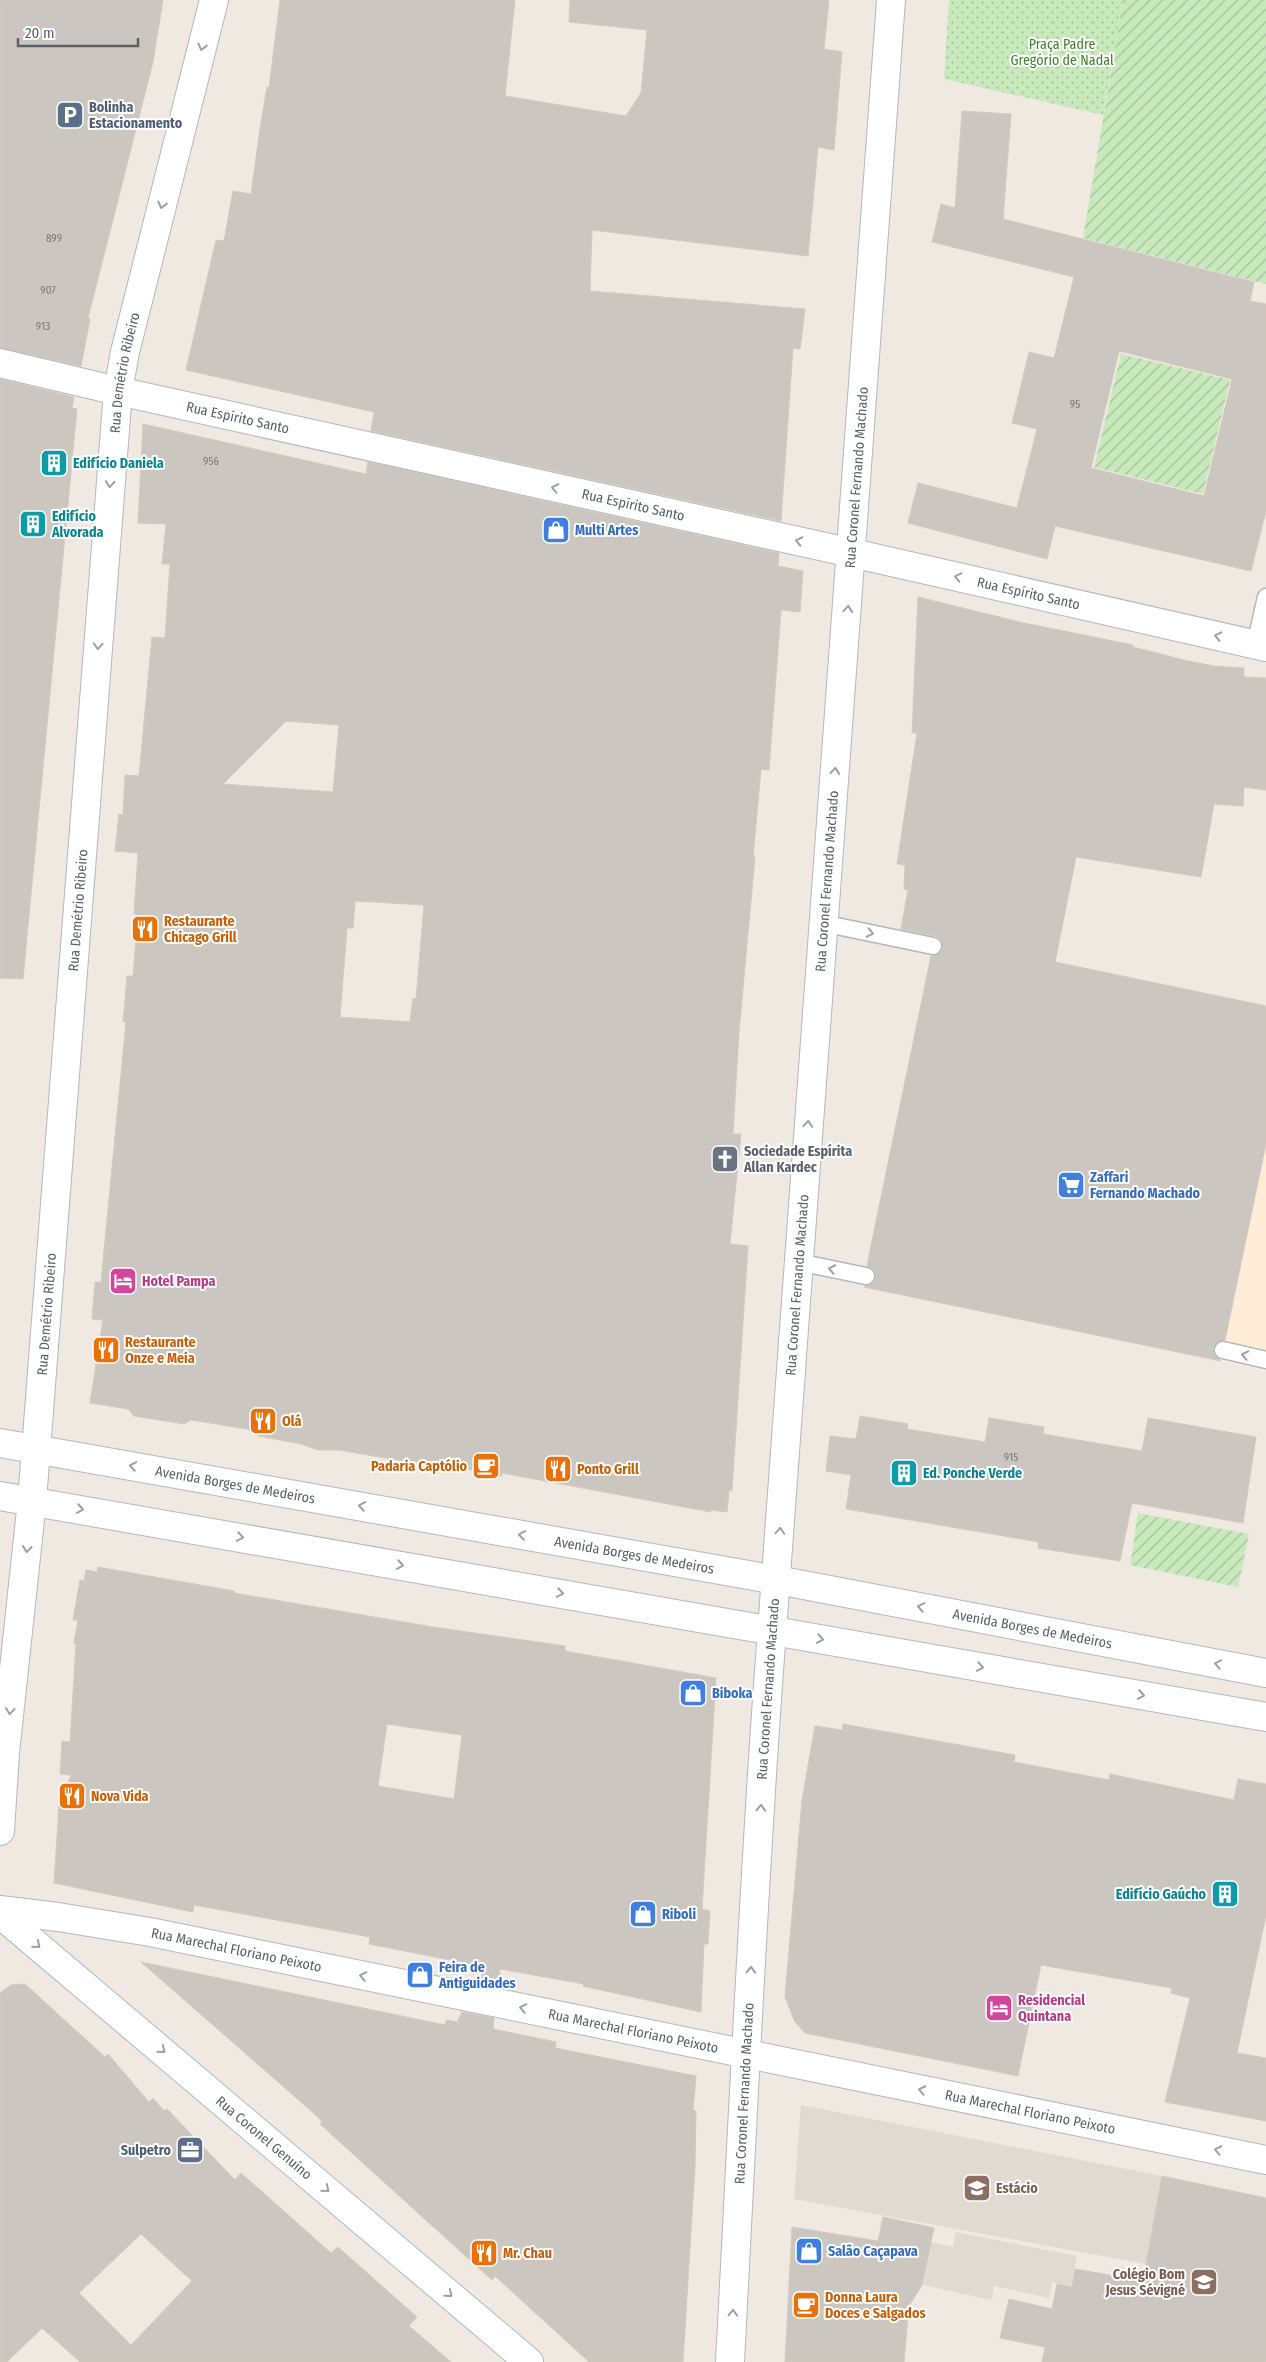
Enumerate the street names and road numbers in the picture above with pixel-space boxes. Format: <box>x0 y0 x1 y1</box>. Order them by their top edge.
street label: Rua Demétrio Ribeiro <box>107 311 144 434</box>
street label: Rua Coronel Fernando Machado <box>842 386 872 569</box>
street label: Rua Espírito Santo <box>185 398 291 438</box>
street label: Rua Espírito Santo <box>580 486 686 525</box>
street label: Rua Espírito Santo <box>975 574 1082 613</box>
street label: Rua Coronel Fernando Machado <box>812 790 842 973</box>
street label: Rua Demétrio Ribeiro <box>65 849 91 972</box>
street label: Rua Coronel Fernando Machado <box>782 1194 813 1376</box>
street label: Rua Demétrio Ribeiro <box>34 1252 60 1376</box>
street label: Avenida Borges de Medeiros <box>154 1463 316 1507</box>
street label: Avenida Borges de Medeiros <box>553 1533 715 1578</box>
street label: Rua Coronel Fernando Machado <box>754 1598 783 1780</box>
street label: Avenida Borges de Medeiros <box>951 1606 1113 1653</box>
street label: Rua Marechal Floriano Peixoto <box>150 1924 323 1976</box>
street label: Rua Coronel Fernando Machado <box>731 2002 758 2185</box>
street label: Rua Marechal Floriano Peixoto <box>547 2006 720 2057</box>
street label: Rua Marechal Floriano Peixoto <box>943 2087 1117 2138</box>
street label: Rua Coronel Genuíno <box>212 2093 315 2183</box>

